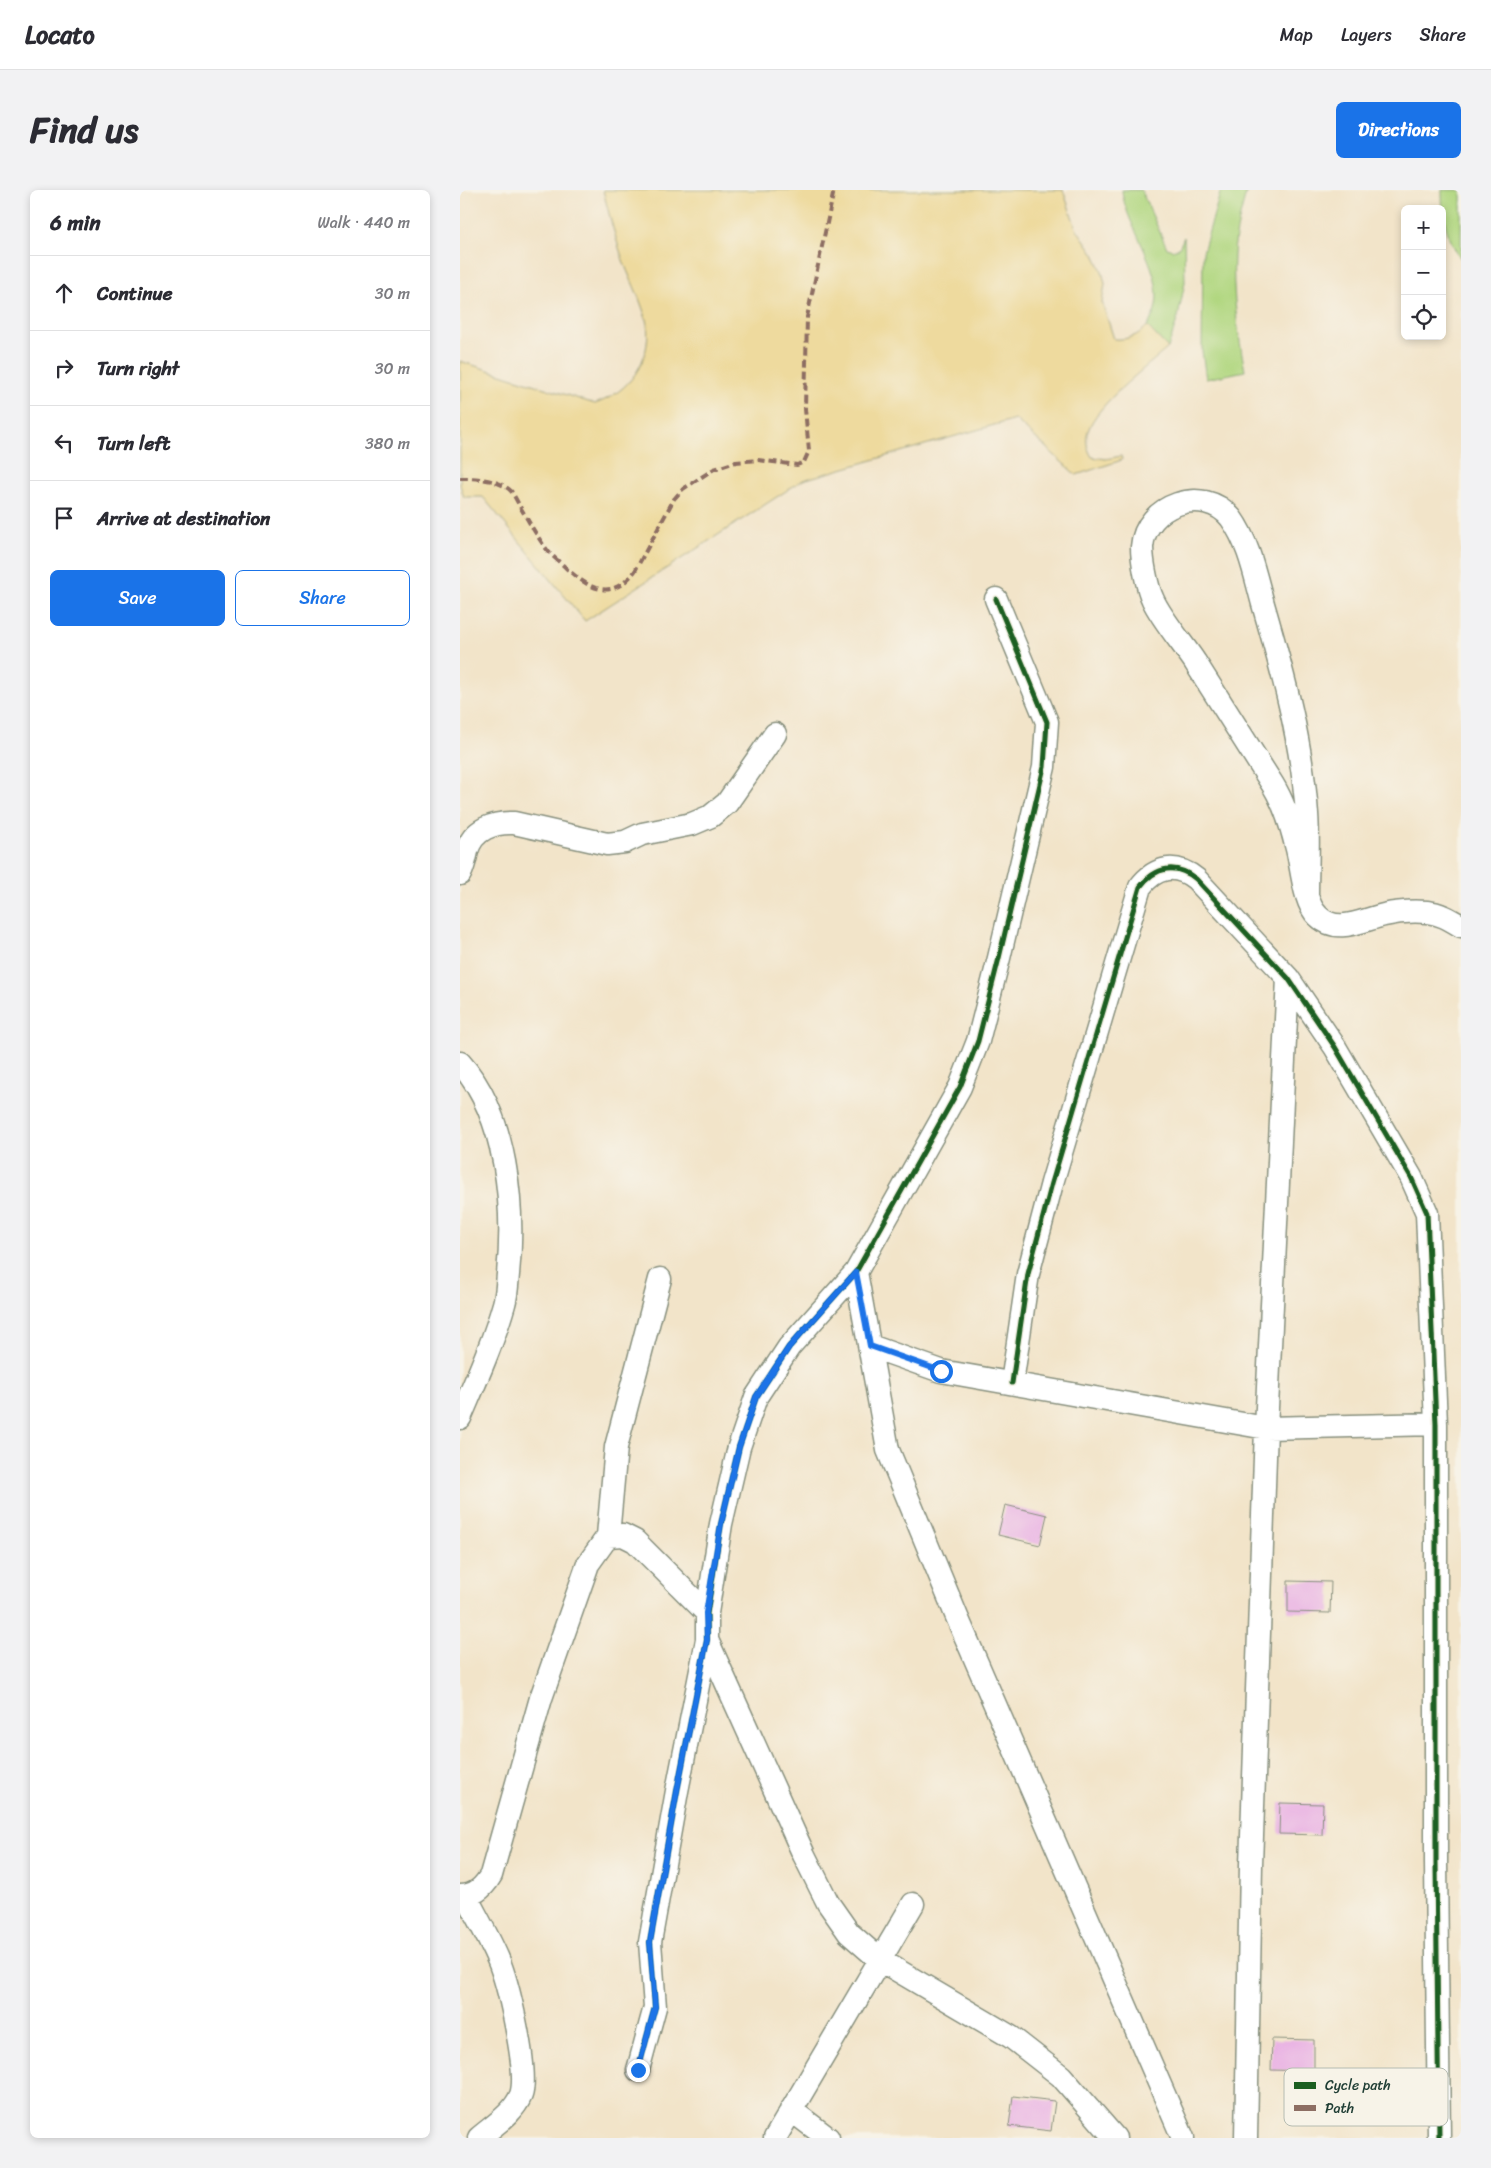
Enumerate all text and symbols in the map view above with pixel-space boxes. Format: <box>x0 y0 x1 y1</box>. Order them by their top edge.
text: Locato <box>25 14 95 56</box>
text: Map <box>1280 19 1313 51</box>
text: Layers <box>1341 19 1392 51</box>
text: Share <box>1420 19 1466 51</box>
text: Find us <box>30 99 138 161</box>
button: Directions <box>1336 102 1461 158</box>
text: 6 min <box>50 204 101 242</box>
map controls <box>1401 205 1446 340</box>
button: + <box>1401 205 1446 250</box>
text: Walk · 440 m <box>317 208 410 237</box>
button: − <box>1401 250 1446 295</box>
text: Continue <box>97 277 173 310</box>
icon: ahead <box>50 279 78 307</box>
text: 30 m <box>375 279 410 308</box>
button: locate <box>1401 295 1446 340</box>
text: Turn right <box>97 352 179 385</box>
icon: right <box>50 354 78 382</box>
text: 30 m <box>375 354 410 383</box>
text: Turn left <box>97 427 170 460</box>
icon: left <box>50 429 78 457</box>
text: 380 m <box>365 429 410 458</box>
text: Arrive at destination <box>97 502 270 535</box>
icon: arrive <box>50 504 78 532</box>
button: Save <box>50 570 225 626</box>
button: Share <box>235 570 410 626</box>
route start <box>930 1360 953 1383</box>
route end <box>627 2059 650 2082</box>
legend <box>1284 2068 1448 2126</box>
text: Cycle path <box>1325 2073 1391 2098</box>
text: Path <box>1325 2096 1354 2121</box>

